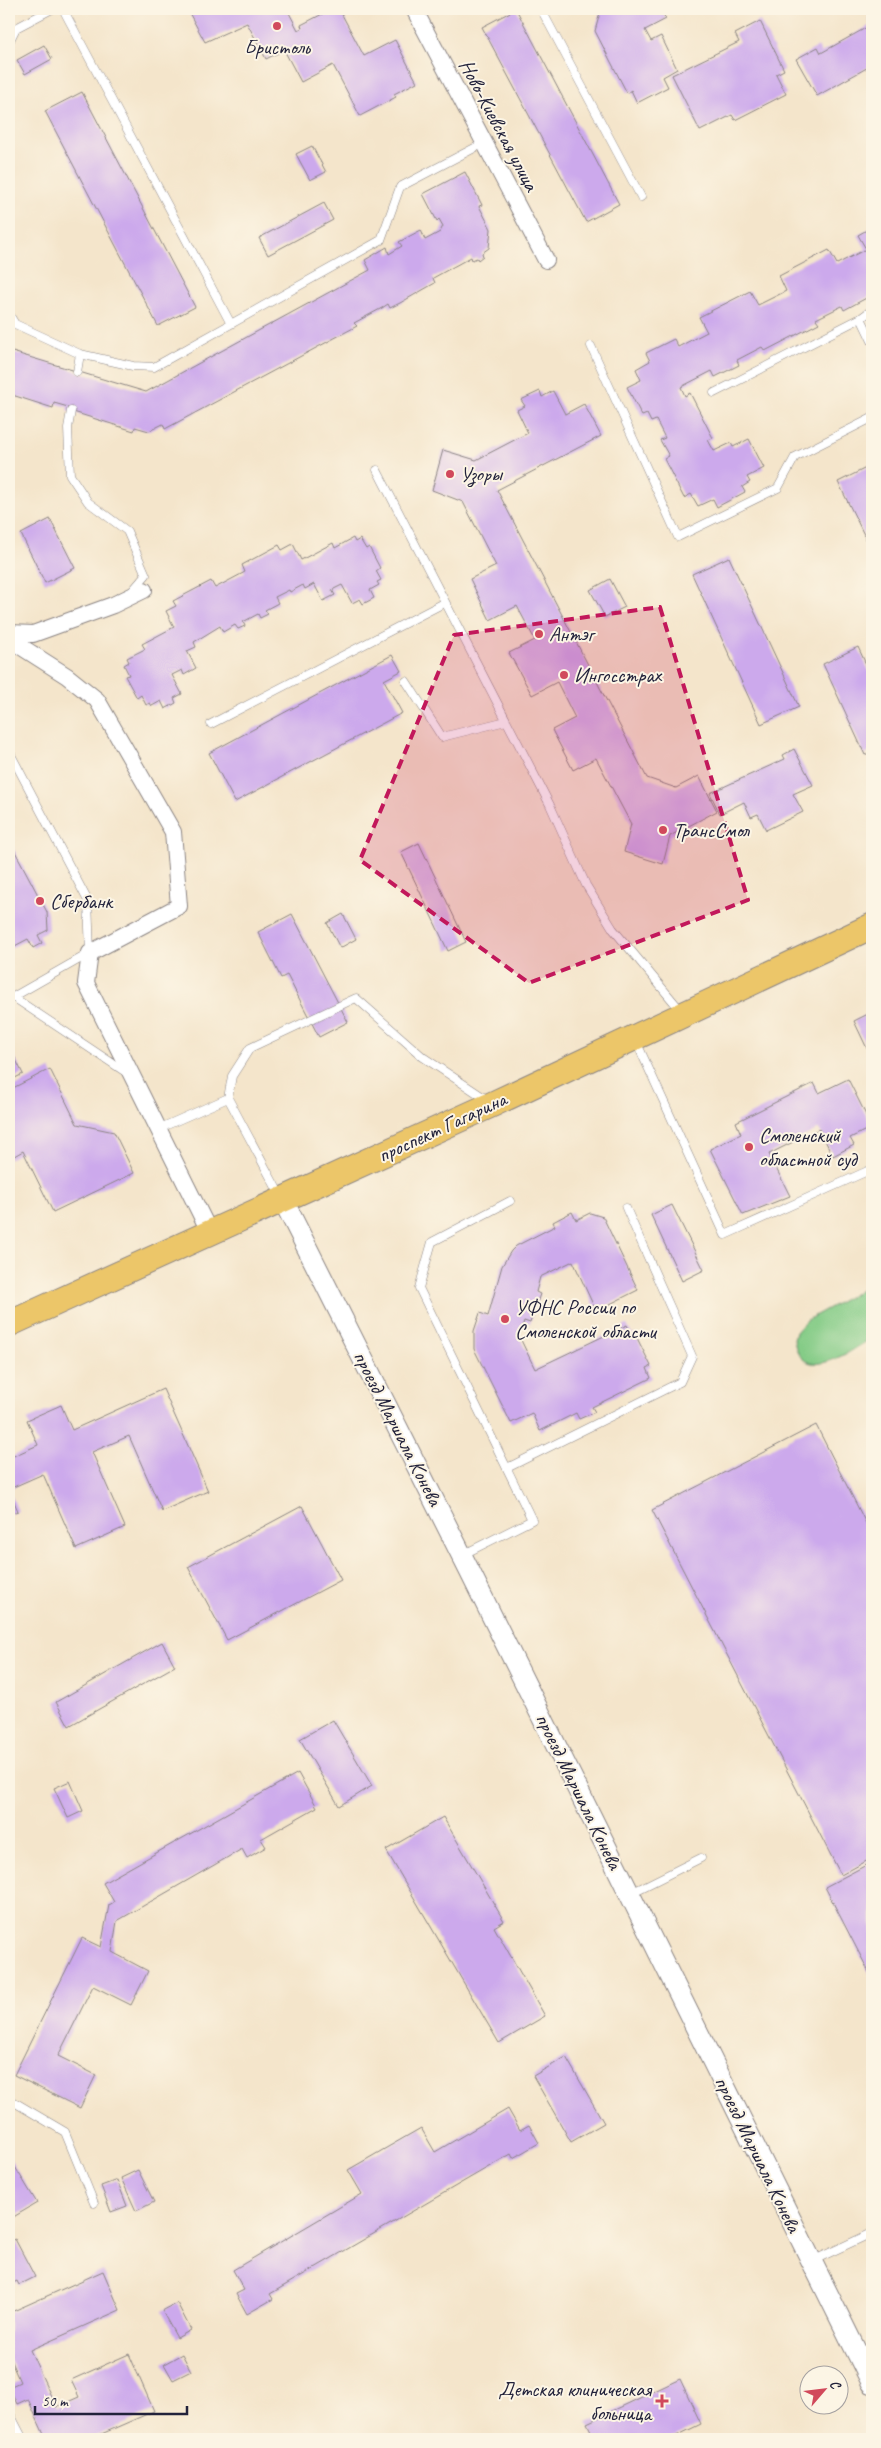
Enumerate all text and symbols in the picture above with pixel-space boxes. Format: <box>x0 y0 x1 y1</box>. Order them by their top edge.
marker: Бристоль <box>271 20 283 32</box>
place label: Бристоль <box>244 34 311 60</box>
street label: Ново-Киевская улица <box>453 55 546 197</box>
place label: Узоры <box>460 461 504 488</box>
marker: Узоры <box>444 468 456 480</box>
place label: Антэг <box>549 621 597 647</box>
marker: Антэг <box>533 628 545 640</box>
place label: Ингосстрах <box>574 662 663 688</box>
marker: Ингосстрах <box>558 669 570 681</box>
place label: ТрансСмол <box>673 817 750 843</box>
marker: ТрансСмол <box>657 824 669 836</box>
place label: Сбербанк <box>50 888 115 914</box>
marker: Сбербанк <box>34 895 46 907</box>
street label: проспект Гагарина <box>374 1085 513 1168</box>
place label: Смоленский областной суд <box>759 1122 859 1172</box>
marker: Смоленский областной суд <box>743 1141 755 1153</box>
place label: УФНС России по Смоленской области <box>515 1294 658 1344</box>
marker: УФНС России по Смоленской области <box>499 1313 511 1325</box>
street label: проезд Маршала Конева <box>348 1346 449 1511</box>
street label: проезд Маршала Конева <box>530 1709 629 1875</box>
street label: проезд Маршала Конева <box>709 2072 808 2238</box>
north arrow <box>798 2366 848 2416</box>
place label: Детская клиническая больница <box>498 2376 653 2426</box>
text: С <box>826 2377 845 2393</box>
scale bar <box>35 2383 188 2415</box>
text: 50 m <box>42 2392 69 2411</box>
marker: Детская клиническая больница <box>655 2394 669 2408</box>

